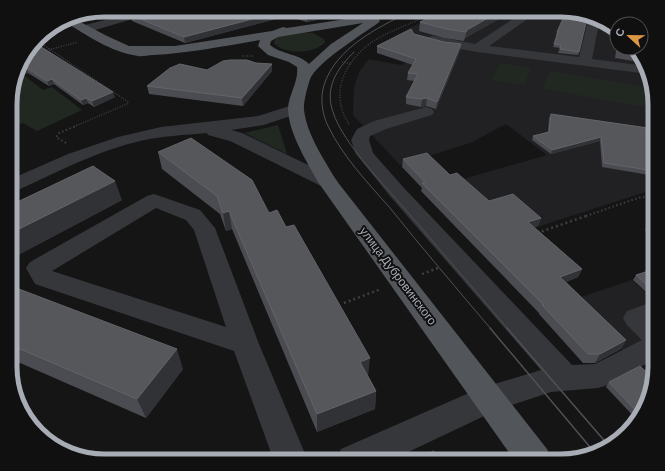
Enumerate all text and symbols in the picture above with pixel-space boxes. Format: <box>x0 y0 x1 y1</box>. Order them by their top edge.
north arrow <box>609 16 649 56</box>
text: С <box>612 26 627 38</box>
street label: улица Дубровинского <box>357 224 440 328</box>

